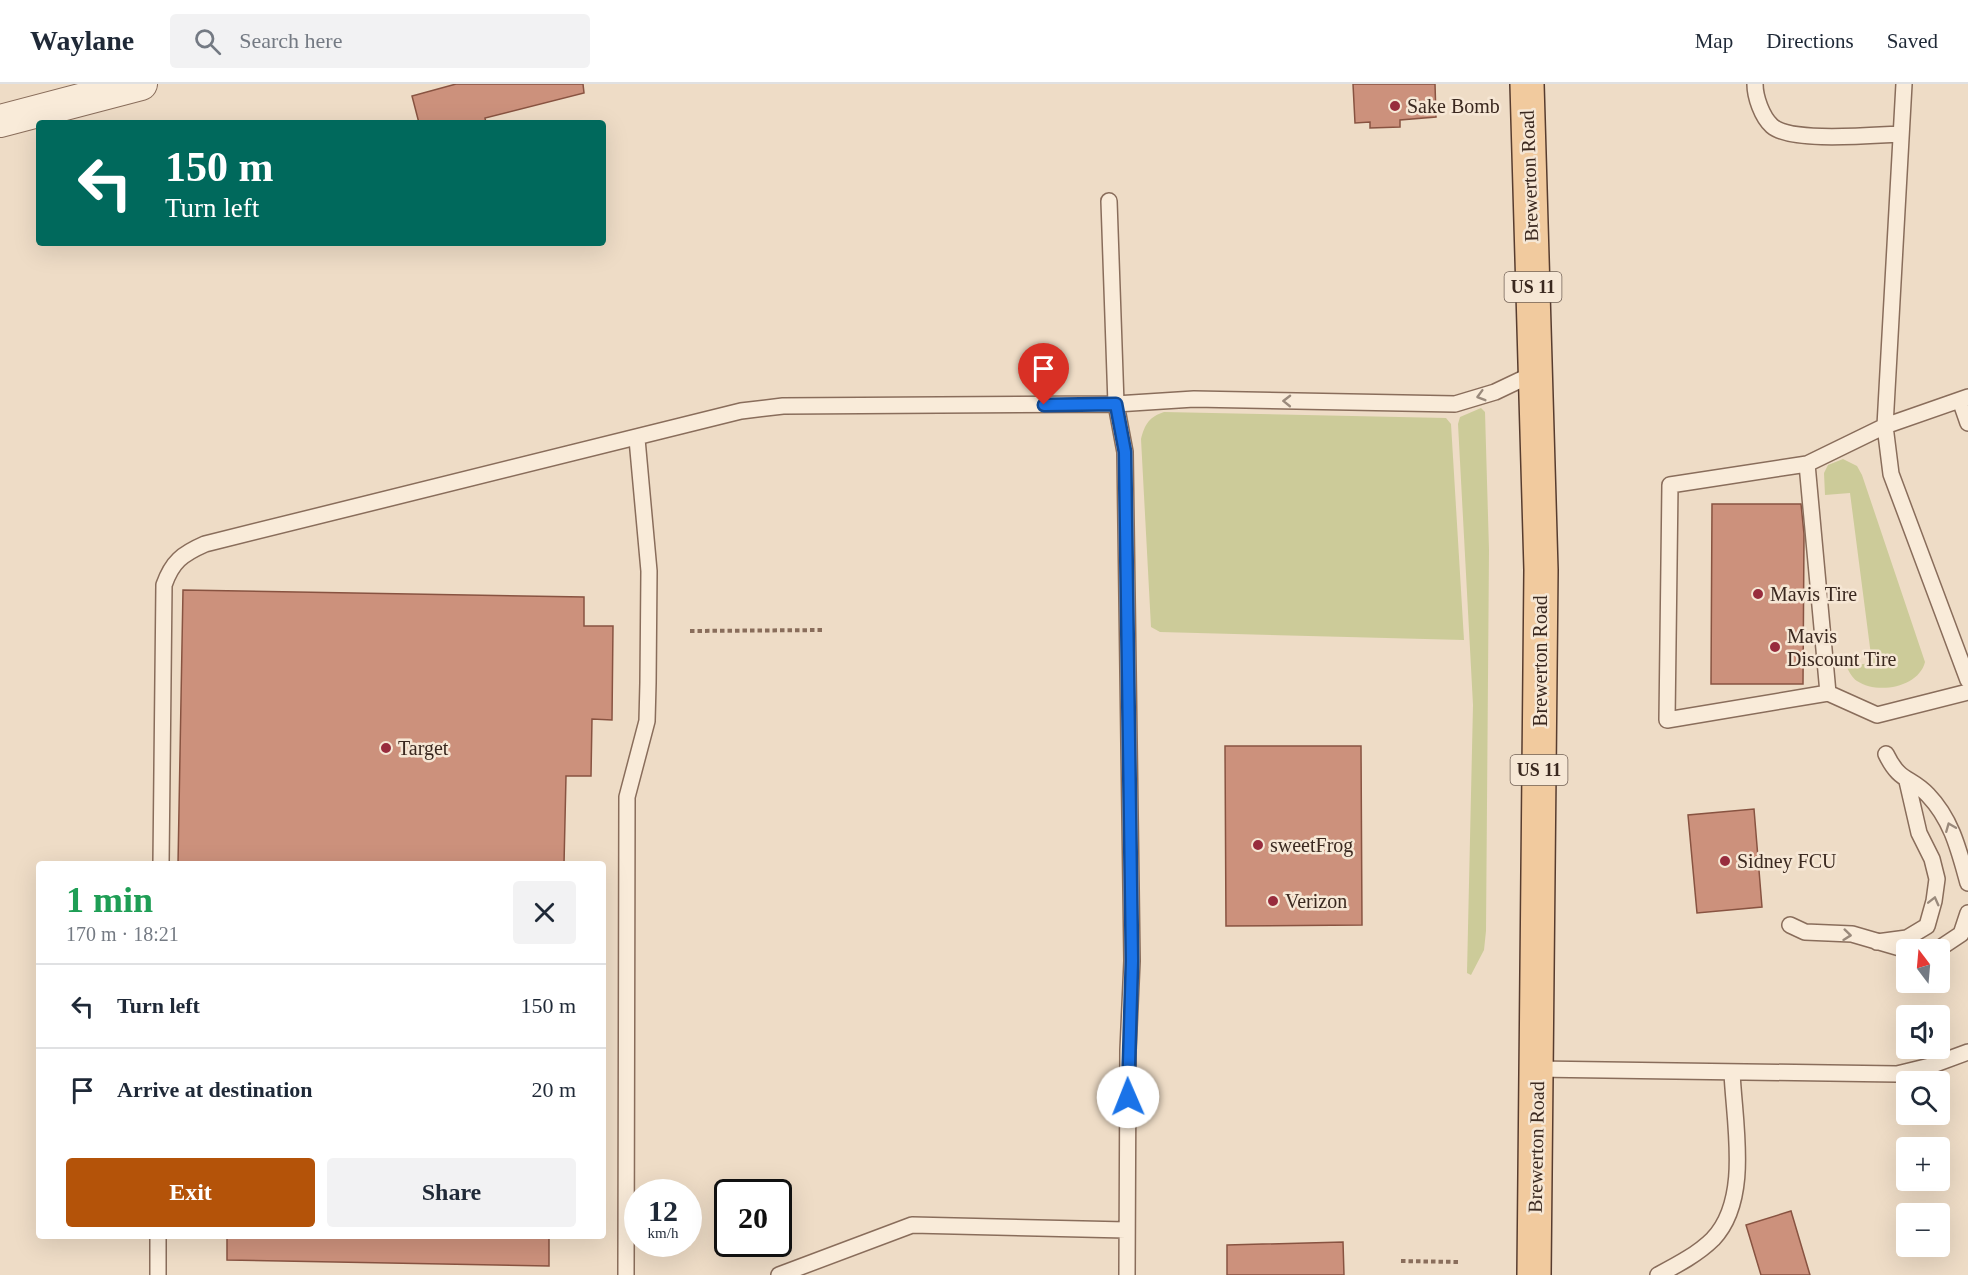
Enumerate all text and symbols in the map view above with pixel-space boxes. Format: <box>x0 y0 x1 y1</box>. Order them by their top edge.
search box <box>170 14 590 68</box>
text: Waylane <box>30 25 134 56</box>
icon: search <box>191 25 224 58</box>
text: Search here <box>239 28 342 53</box>
text: Map <box>1695 29 1733 53</box>
text: Directions <box>1766 29 1854 53</box>
text: Saved <box>1887 29 1938 53</box>
place label: Sake Bomb <box>1407 95 1500 117</box>
marker: Sake Bomb <box>1388 99 1402 113</box>
street label: Brewerton Road <box>1516 110 1542 242</box>
icon: left <box>66 144 144 222</box>
text: 150 m <box>165 144 274 190</box>
text: Turn left <box>165 193 259 223</box>
road number: US 11 <box>1504 272 1562 302</box>
pin <box>1018 343 1069 405</box>
icon: arrive <box>1027 352 1060 385</box>
one-way arrow <box>1476 389 1487 401</box>
one-way arrow <box>1283 394 1292 407</box>
place label: Mavis Tire <box>1770 583 1857 605</box>
marker: Mavis Tire <box>1751 587 1765 601</box>
street label: Brewerton Road <box>1529 595 1551 727</box>
place label: Mavis Discount Tire <box>1787 625 1897 670</box>
marker: Mavis Discount Tire <box>1768 640 1782 654</box>
place label: Target <box>398 737 449 760</box>
marker: Target <box>379 741 393 755</box>
road number: US 11 <box>1510 755 1568 785</box>
one-way arrow <box>1945 823 1958 833</box>
place label: sweetFrog <box>1270 834 1353 857</box>
marker: sweetFrog <box>1251 838 1265 852</box>
place label: Sidney FCU <box>1737 850 1837 873</box>
marker: Sidney FCU <box>1718 854 1732 868</box>
text: 1 min <box>66 880 153 920</box>
button: close <box>513 881 576 944</box>
place label: Verizon <box>1285 890 1347 912</box>
marker: Verizon <box>1266 894 1280 908</box>
one-way arrow <box>1926 896 1939 906</box>
text: 170 m · 18:21 <box>66 923 179 945</box>
one-way arrow <box>1842 928 1852 941</box>
north arrow <box>1896 939 1950 993</box>
map controls <box>1896 939 1950 1257</box>
icon: left <box>66 990 99 1023</box>
text: Turn left <box>117 993 200 1018</box>
text: 150 m <box>520 993 576 1018</box>
button: sound <box>1896 1005 1950 1059</box>
position arrow <box>1096 1065 1160 1129</box>
button: search <box>1896 1071 1950 1125</box>
icon: arrive <box>66 1074 99 1107</box>
text: Arrive at destination <box>117 1077 313 1102</box>
text: 20 m <box>531 1077 576 1102</box>
street label: Brewerton Road <box>1524 1081 1548 1213</box>
button: + <box>1896 1137 1950 1191</box>
button: Exit <box>66 1158 315 1227</box>
button: Share <box>327 1158 576 1227</box>
speed limit sign: 20 <box>714 1179 792 1257</box>
text: 12 <box>648 1194 678 1227</box>
button: − <box>1896 1203 1950 1257</box>
text: km/h <box>648 1225 678 1241</box>

